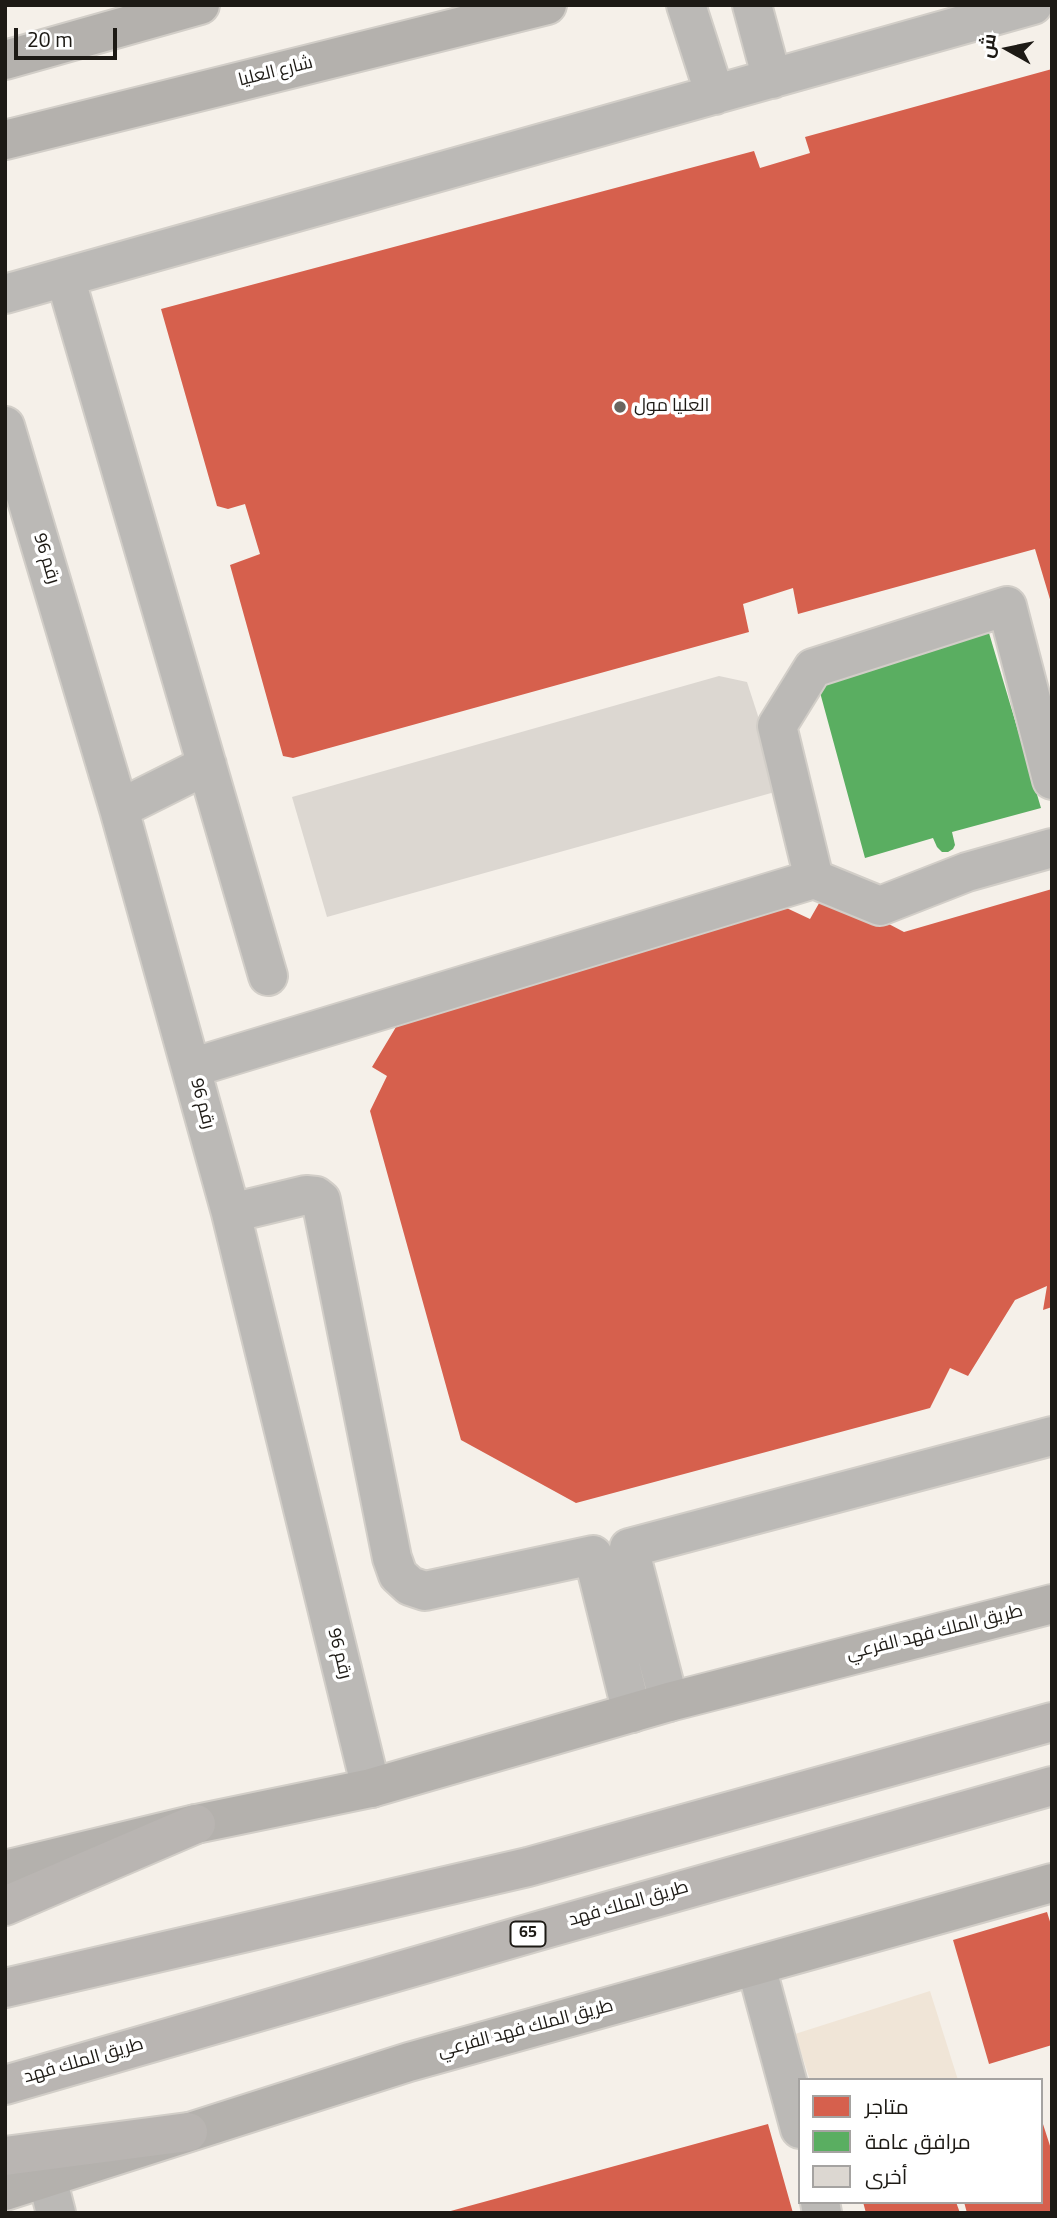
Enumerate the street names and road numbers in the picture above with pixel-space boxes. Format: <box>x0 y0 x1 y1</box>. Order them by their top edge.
street label: شارع العليا <box>236 53 316 93</box>
street label: رقم 96 <box>27 531 63 587</box>
street label: رقم 96 <box>184 1076 218 1132</box>
street label: طريق الملك فهد الفرعي <box>845 1602 1025 1666</box>
street label: رقم 96 <box>321 1626 355 1682</box>
street label: طريق الملك فهد <box>567 1878 691 1932</box>
road number: 65 <box>510 1922 546 1946</box>
street label: طريق الملك فهد الفرعي <box>436 1996 616 2064</box>
street label: طريق الملك فهد <box>22 2035 146 2089</box>

